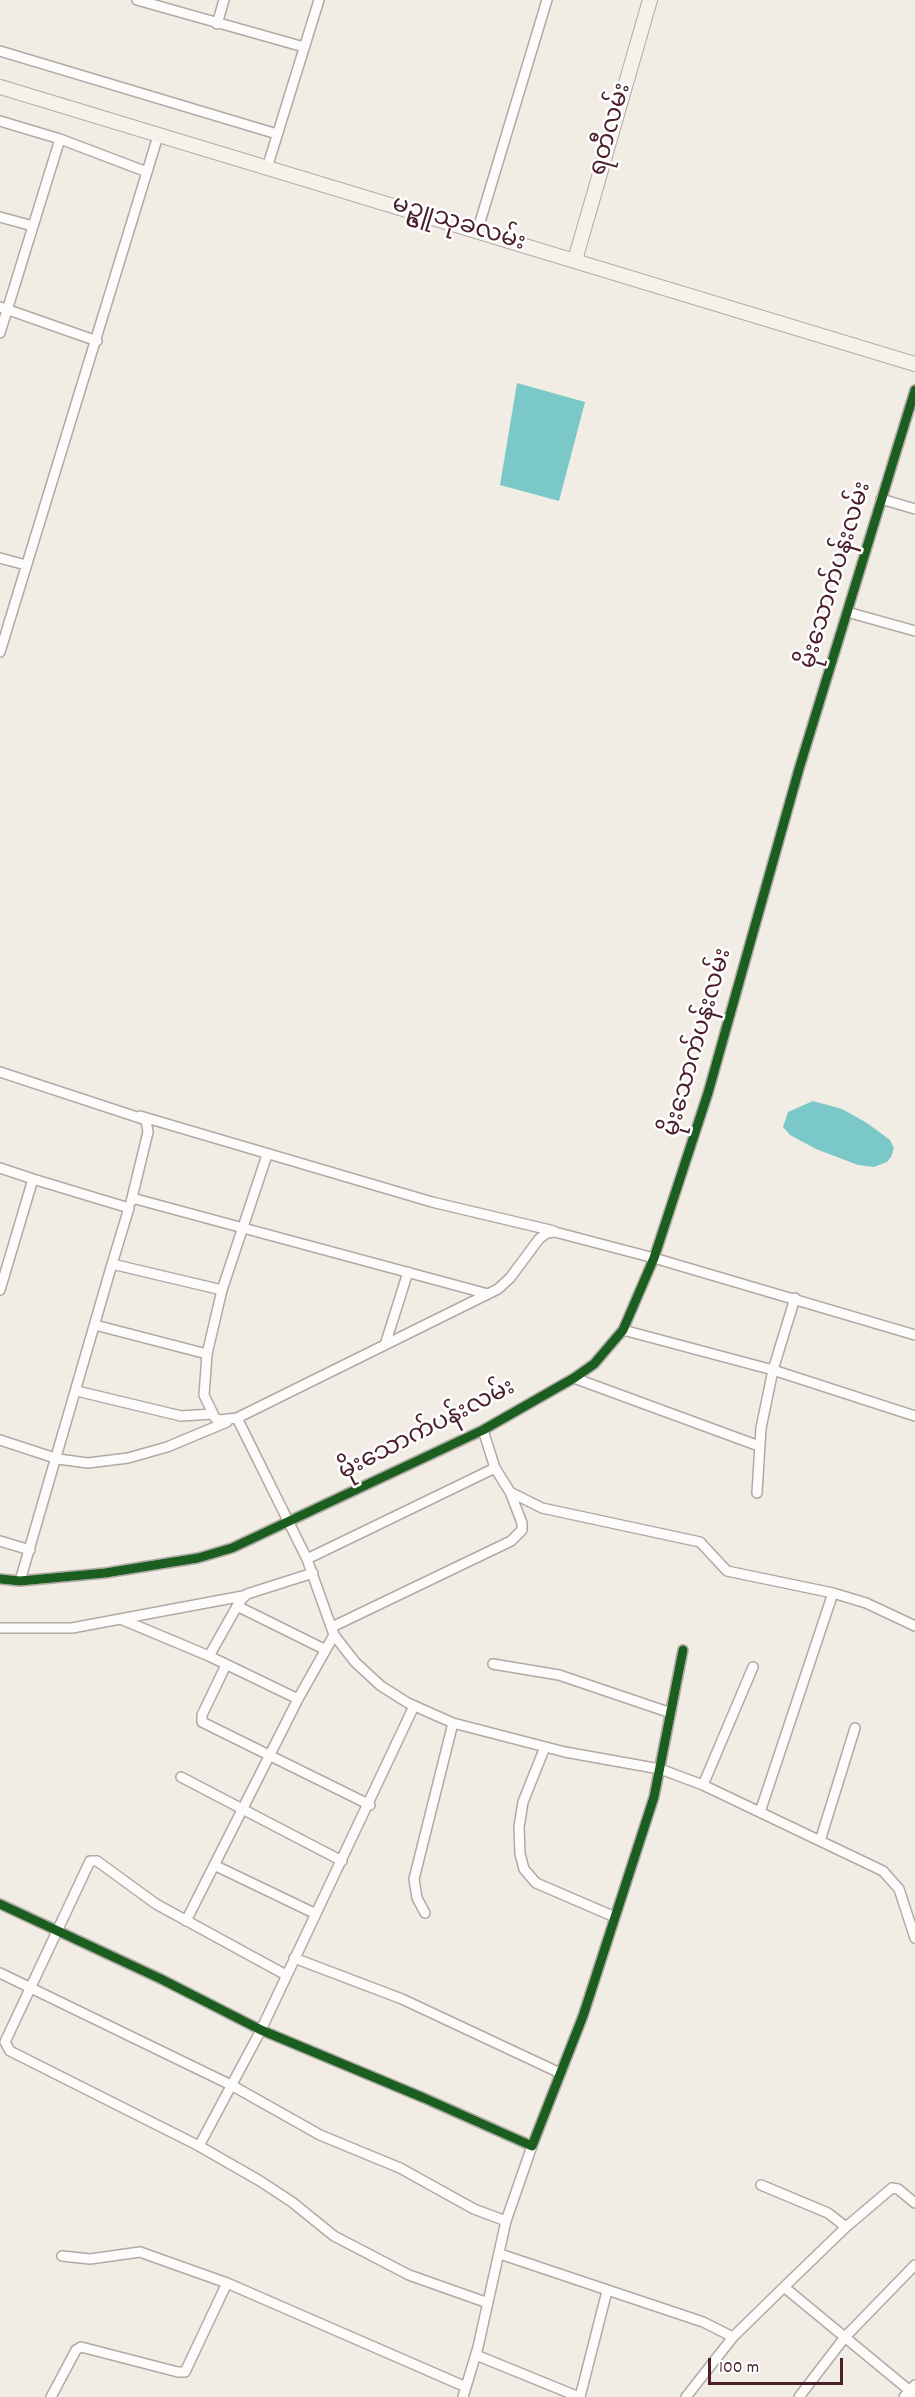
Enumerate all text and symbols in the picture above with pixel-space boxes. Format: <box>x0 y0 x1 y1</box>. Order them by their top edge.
street label: ရတီလမ်း <box>586 80 640 180</box>
street label: မဥ္ဇူသုခလမ်း <box>388 192 528 260</box>
street label: မိုးသောက်ပန်းလမ်း <box>796 479 880 673</box>
street label: မိုးသောက်ပန်းလမ်း <box>659 946 741 1140</box>
street label: မိုးသောက်ပန်းလမ်း <box>335 1375 521 1489</box>
scale bar <box>711 2346 846 2384</box>
text: 100 m <box>719 2356 759 2381</box>

